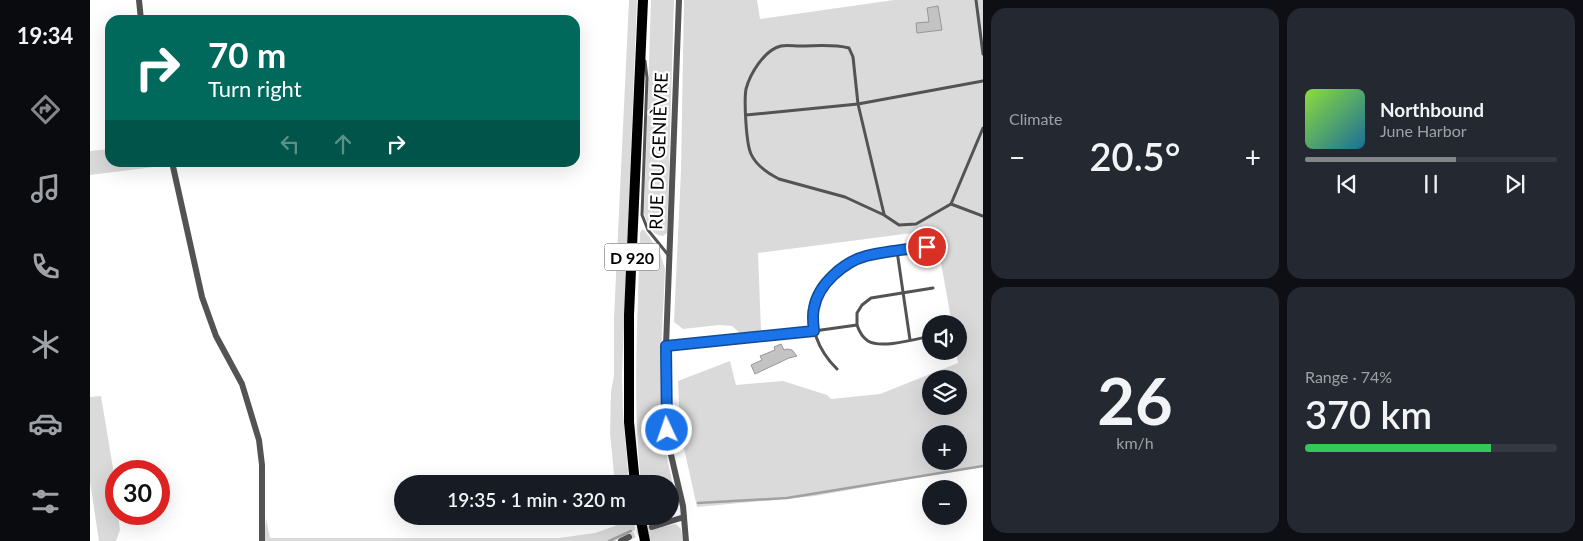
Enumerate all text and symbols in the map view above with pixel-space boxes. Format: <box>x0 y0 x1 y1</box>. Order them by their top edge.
text: 19:34 <box>17 22 73 49</box>
text: 70 m <box>208 33 286 75</box>
icon: right <box>125 35 190 100</box>
street label: RUE DU GENIÈVRE <box>644 72 672 230</box>
text: Turn right <box>208 75 302 102</box>
icon: directions <box>28 92 63 127</box>
text: Northbound <box>1380 98 1484 121</box>
text: Climate <box>1009 109 1062 128</box>
text: June Harbor <box>1380 121 1467 140</box>
icon: left <box>276 130 304 158</box>
icon: ahead <box>329 130 357 158</box>
icon: right <box>382 130 410 158</box>
text: 20.5° <box>1090 133 1180 179</box>
text: − <box>1009 140 1025 174</box>
text: + <box>1245 140 1261 174</box>
icon: previous <box>1333 170 1361 198</box>
icon: pause <box>1417 170 1445 198</box>
icon: next <box>1501 170 1529 198</box>
icon: music <box>28 171 63 206</box>
pin <box>906 226 948 268</box>
icon: arrive <box>913 233 941 261</box>
road number: D 920 <box>604 243 660 270</box>
icon: phone <box>28 249 63 284</box>
map controls <box>922 315 967 525</box>
button: sound <box>922 315 967 360</box>
icon: climate <box>28 327 63 362</box>
text: 26 <box>1097 361 1173 439</box>
text: Range · 74% <box>1305 367 1392 386</box>
button: layers <box>922 370 967 415</box>
text: 370 km <box>1305 391 1432 437</box>
position arrow <box>640 403 692 455</box>
icon: car <box>28 406 63 441</box>
button: + <box>922 425 967 470</box>
text: km/h <box>1116 433 1154 452</box>
speed limit sign: 30 <box>105 460 170 525</box>
button: − <box>922 480 967 525</box>
icon: filters <box>28 484 63 519</box>
text: 19:35 · 1 min · 320 m <box>447 488 626 511</box>

